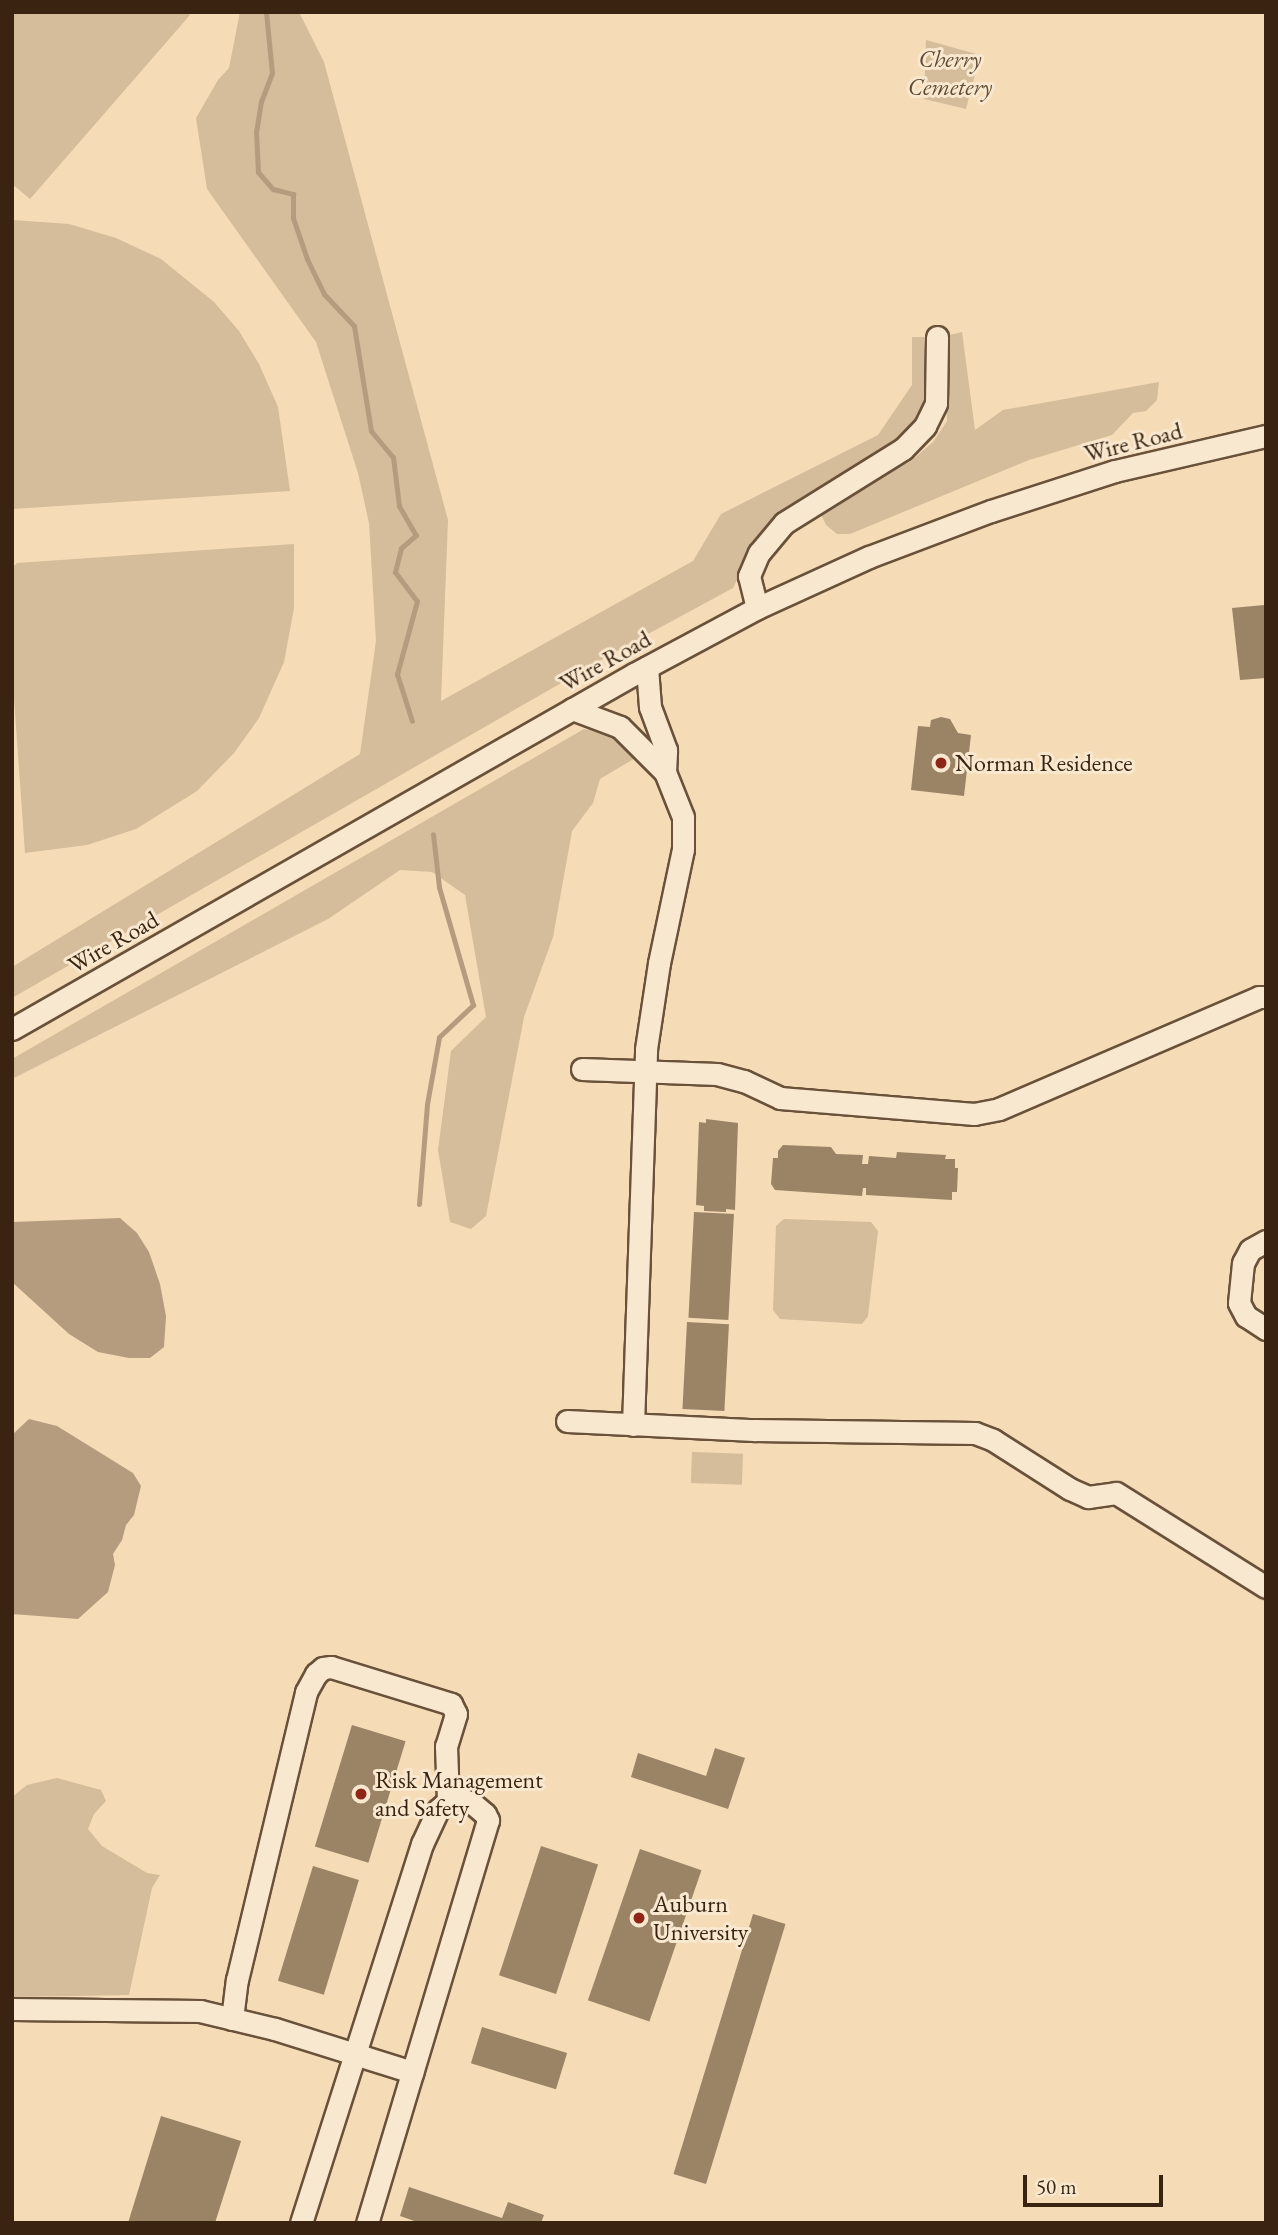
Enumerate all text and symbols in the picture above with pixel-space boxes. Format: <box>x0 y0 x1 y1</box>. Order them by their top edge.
park label: Cherry Cemetery <box>908 45 992 101</box>
street label: Wire Road <box>1081 416 1185 468</box>
street label: Wire Road <box>554 624 656 698</box>
place label: Norman Residence <box>955 749 1133 777</box>
marker: Norman Residence <box>933 755 949 771</box>
street label: Wire Road <box>63 905 163 979</box>
place label: Risk Management and Safety <box>375 1766 543 1822</box>
marker: Risk Management and Safety <box>353 1786 369 1802</box>
place label: Auburn University <box>653 1890 748 1946</box>
marker: Auburn University <box>631 1910 647 1926</box>
scale bar <box>1026 2162 1166 2206</box>
text: 50 m <box>1036 2173 1077 2200</box>

